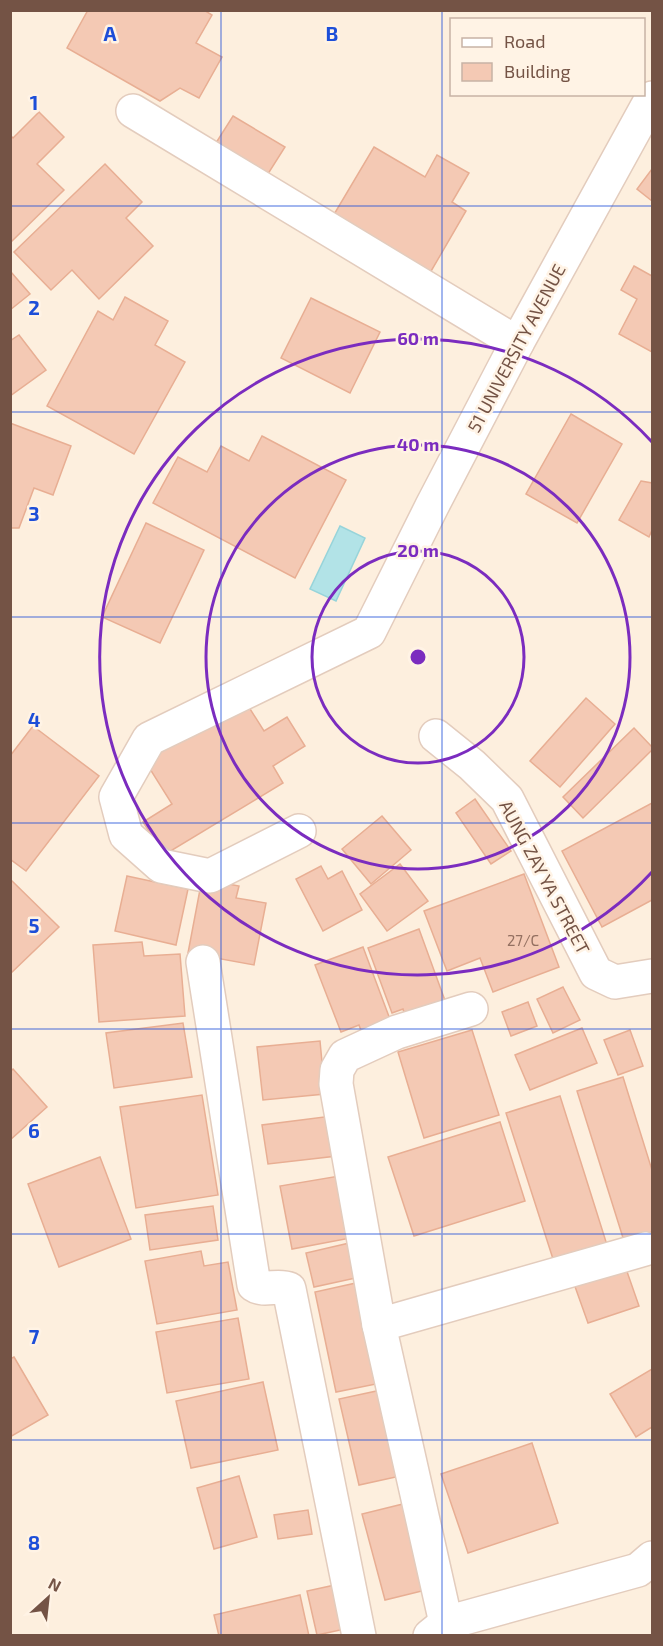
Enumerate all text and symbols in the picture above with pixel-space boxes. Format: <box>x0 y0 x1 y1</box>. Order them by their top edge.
legend <box>450 18 645 96</box>
text: A <box>103 21 117 45</box>
text: B <box>326 21 338 45</box>
text: Road <box>504 30 545 52</box>
text: Building <box>504 60 571 82</box>
text: 1 <box>30 90 38 114</box>
street label: 51 UNIVERSITY AVENUE <box>462 260 570 436</box>
text: 2 <box>28 295 40 319</box>
text: 60 m <box>397 327 439 349</box>
text: 40 m <box>397 433 439 455</box>
text: 3 <box>28 501 40 525</box>
text: 20 m <box>397 539 439 561</box>
centre of rings <box>408 647 428 667</box>
text: 4 <box>28 707 41 731</box>
street label: AUNG ZAY YA STREET <box>495 796 595 958</box>
text: 5 <box>28 913 40 937</box>
house number: 27/C <box>507 931 540 949</box>
text: 6 <box>28 1118 40 1142</box>
text: 7 <box>29 1324 40 1348</box>
text: 8 <box>28 1530 40 1554</box>
north arrow <box>18 1568 78 1628</box>
text: N <box>46 1573 65 1595</box>

